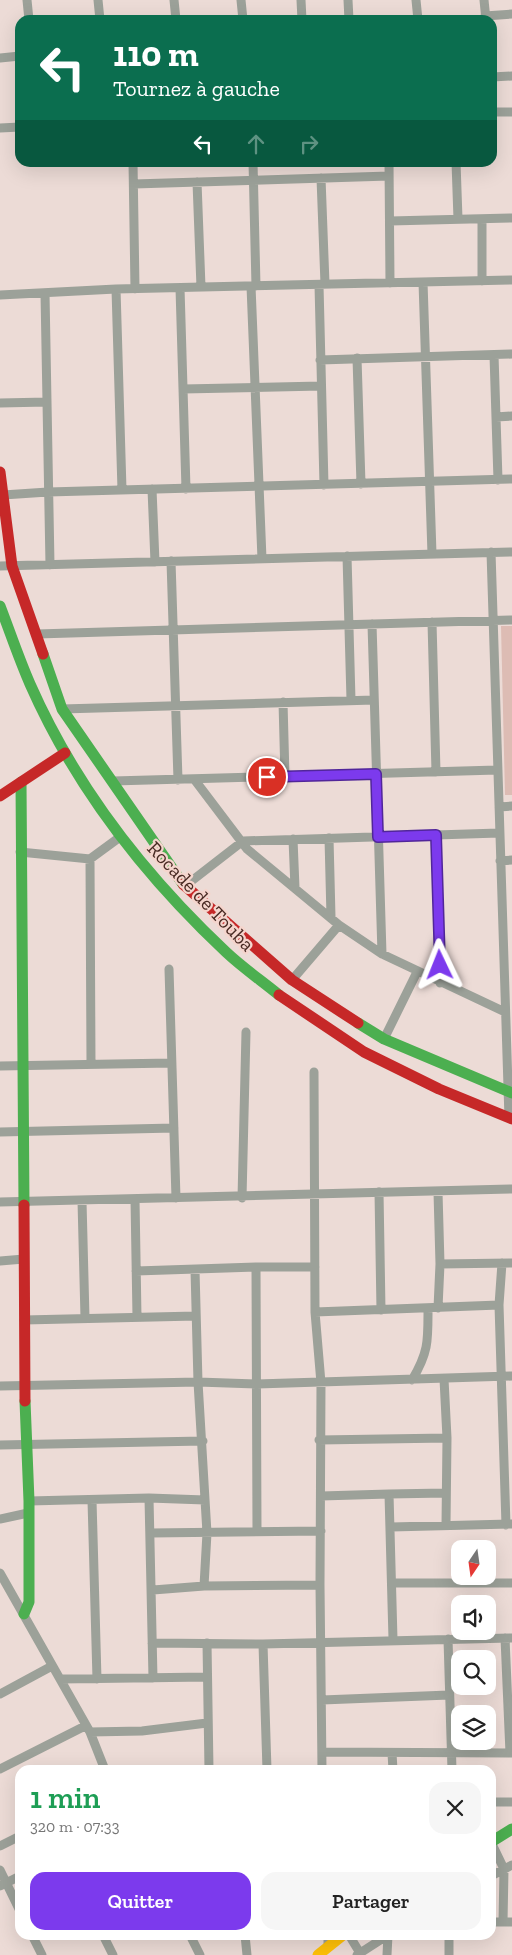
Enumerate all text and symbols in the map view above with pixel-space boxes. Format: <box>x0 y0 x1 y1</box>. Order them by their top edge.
text: 110 m <box>113 33 199 75</box>
icon: left <box>30 35 95 100</box>
text: Tournez à gauche <box>113 75 280 102</box>
icon: left <box>189 130 217 158</box>
icon: ahead <box>242 130 270 158</box>
icon: right <box>295 130 323 158</box>
pin <box>246 756 288 798</box>
icon: arrive <box>253 763 281 791</box>
street label: Rocade de Touba <box>142 836 260 956</box>
position arrow <box>413 938 465 990</box>
north arrow <box>451 1540 496 1585</box>
map controls <box>451 1540 496 1750</box>
button: sound <box>451 1595 496 1640</box>
button: search <box>451 1650 496 1695</box>
button: layers <box>451 1705 496 1750</box>
text: 1 min <box>30 1780 100 1816</box>
button: close <box>429 1782 481 1834</box>
text: 320 m · 07:33 <box>30 1817 119 1836</box>
button: Quitter <box>30 1872 251 1930</box>
button: Partager <box>261 1872 481 1930</box>

